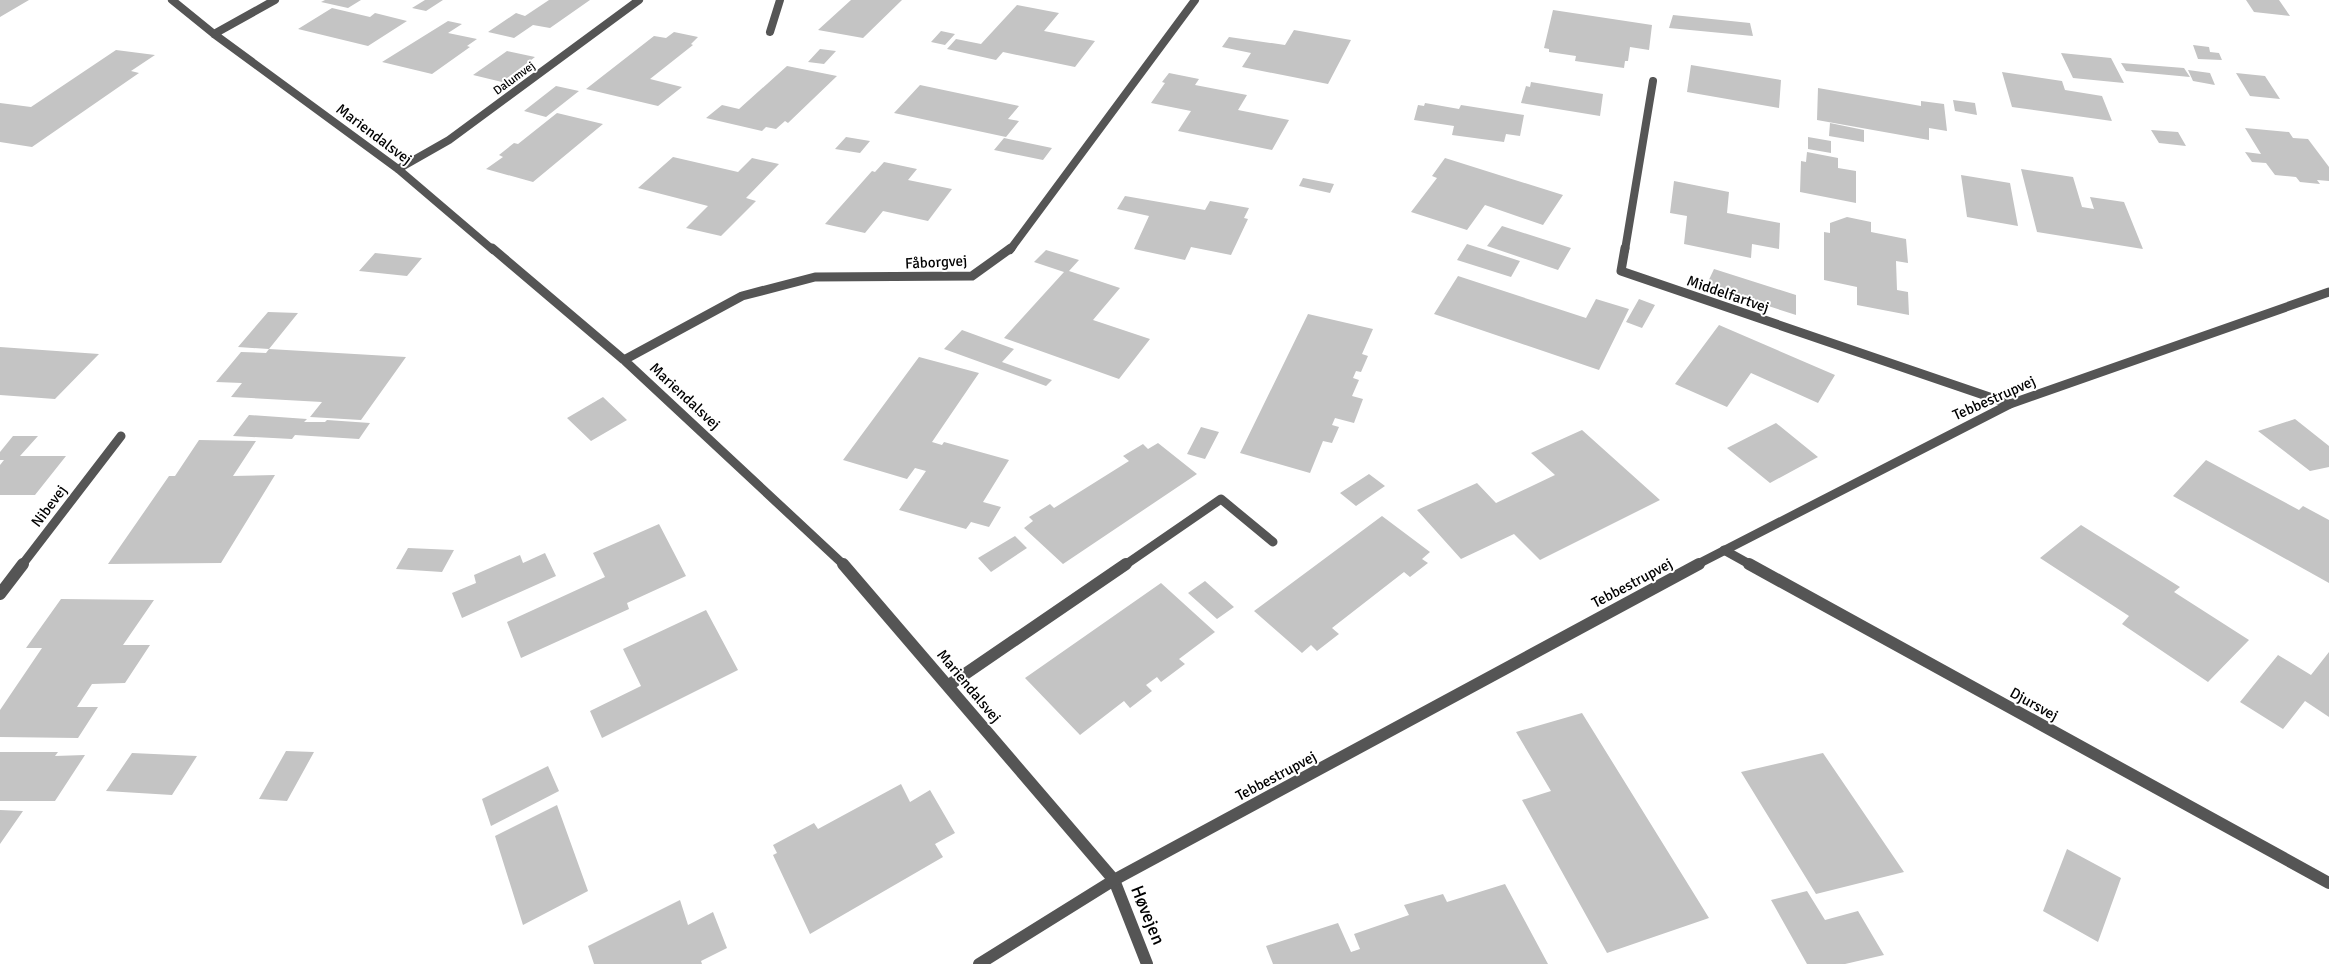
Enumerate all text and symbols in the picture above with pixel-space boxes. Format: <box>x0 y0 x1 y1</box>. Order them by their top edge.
street label: Dalumvej <box>491 58 538 99</box>
street label: Mariendalsvej <box>333 100 415 168</box>
street label: Fåborgvej <box>904 251 968 273</box>
street label: Middelfartvej <box>1684 271 1772 317</box>
street label: Mariendalsvej <box>646 359 724 433</box>
street label: Tebbestrupvej <box>1950 372 2038 424</box>
street label: Nibevej <box>27 481 71 531</box>
street label: Tebbestrupvej <box>1589 554 1675 612</box>
street label: Mariendalsvej <box>933 646 1005 726</box>
street label: Djursvej <box>2007 683 2061 725</box>
street label: Tebbestrupvej <box>1233 747 1319 805</box>
street label: Høvejen <box>1126 882 1170 948</box>

